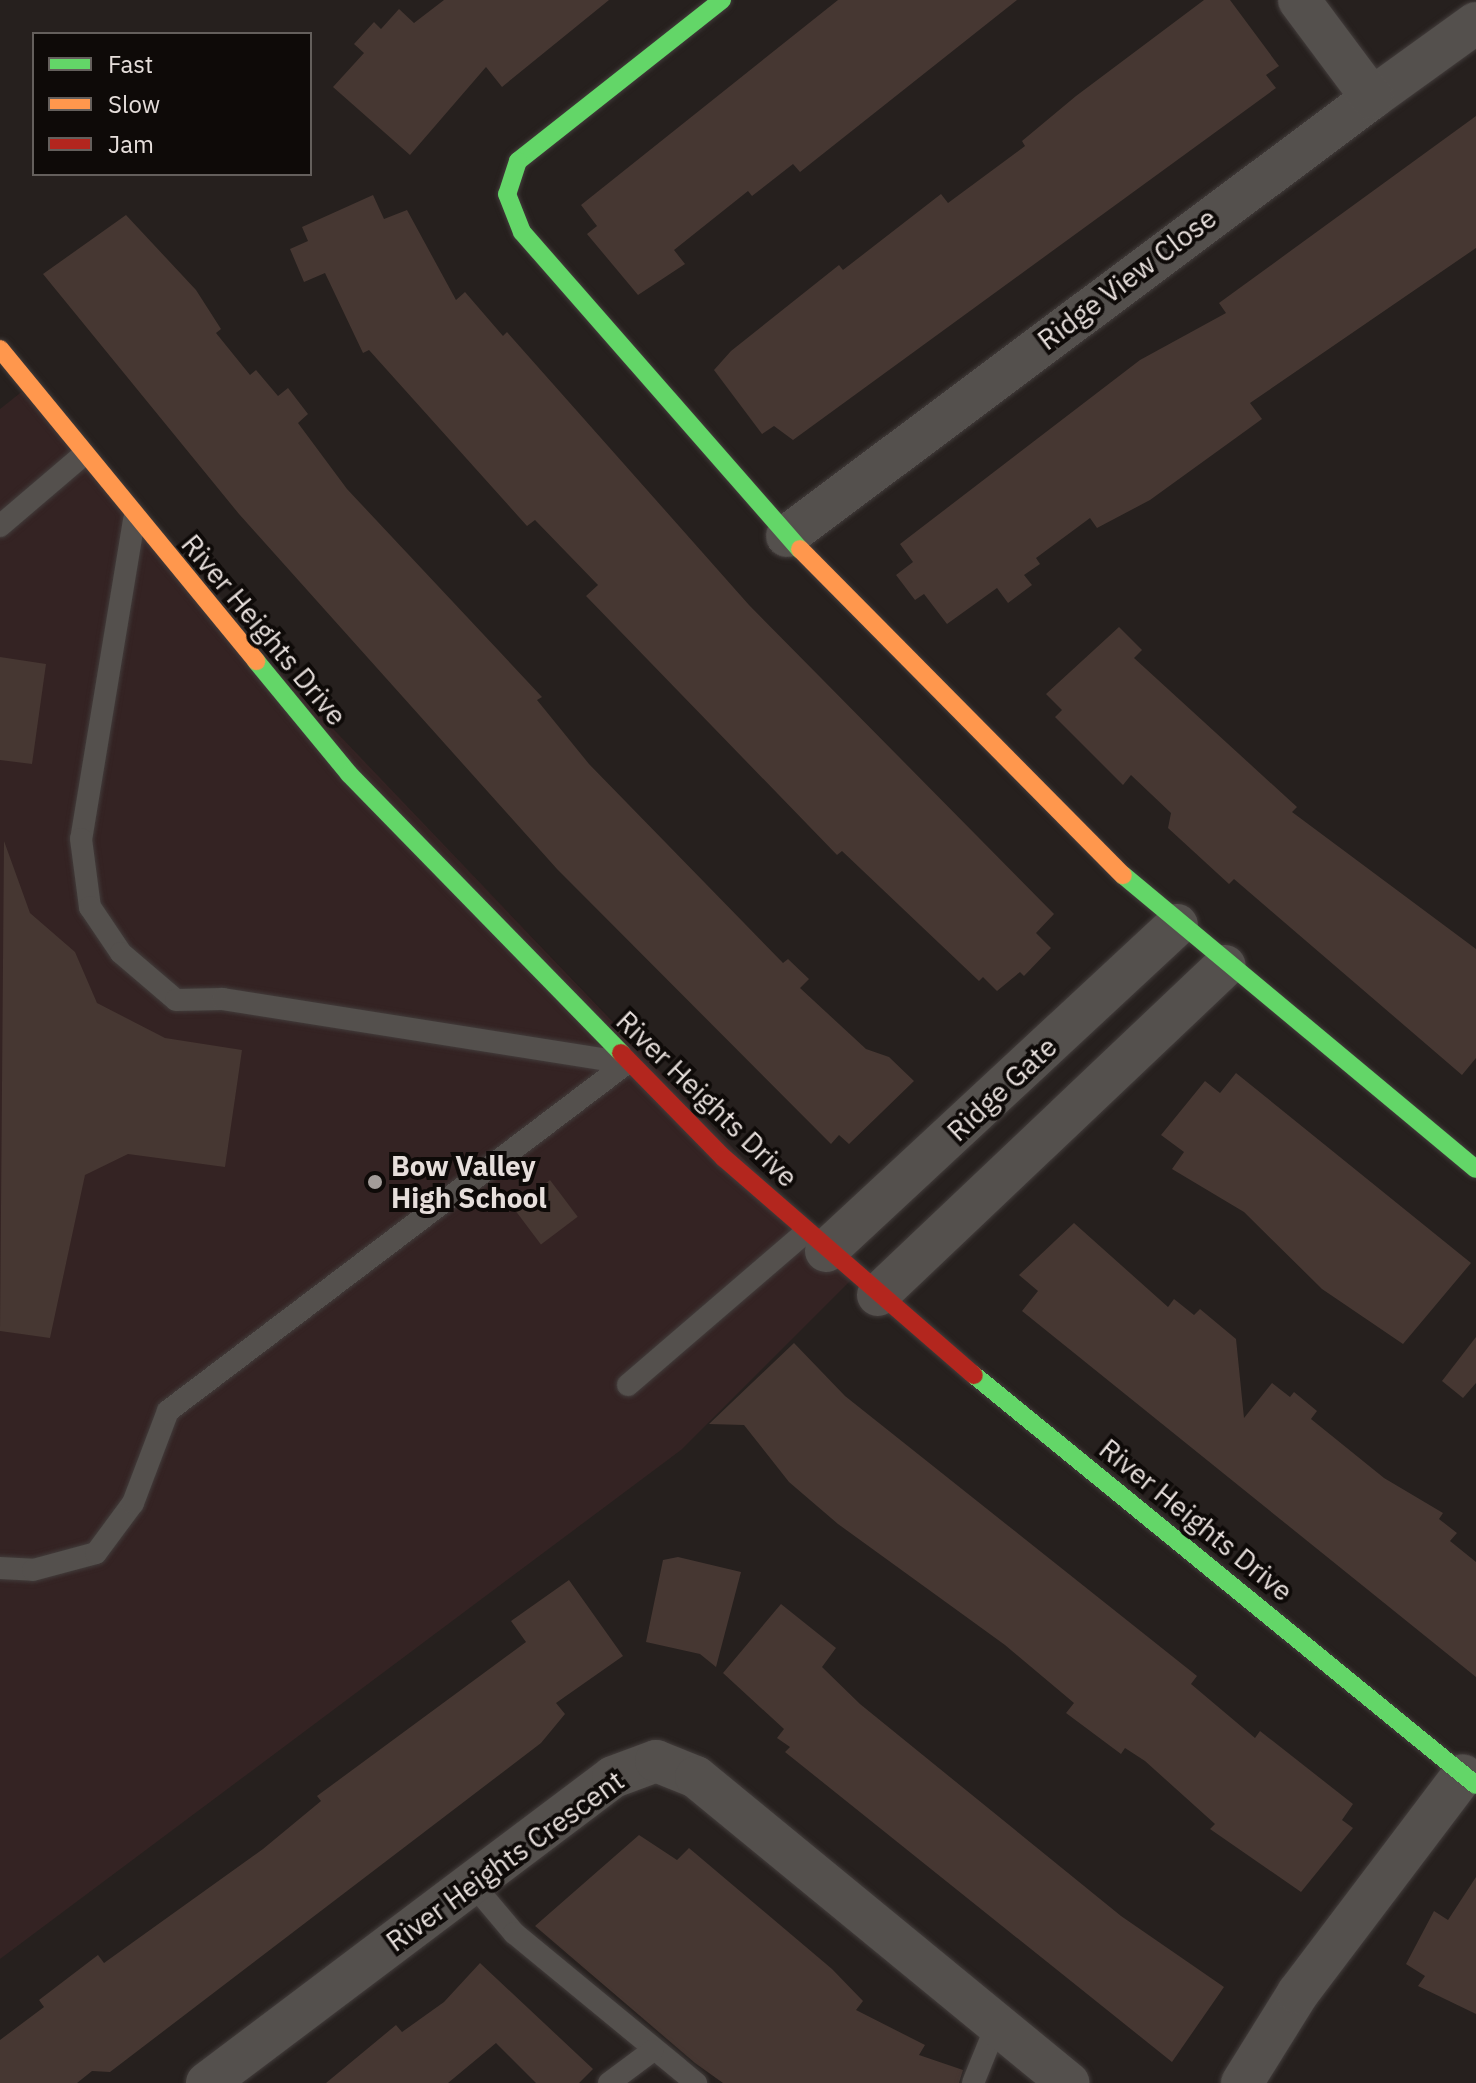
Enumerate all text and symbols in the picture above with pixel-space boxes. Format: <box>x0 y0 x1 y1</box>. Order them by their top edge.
legend <box>32 32 312 176</box>
text: Fast <box>108 48 153 80</box>
text: Slow <box>108 88 160 120</box>
text: Jam <box>108 128 154 160</box>
street label: Ridge View Close <box>1031 201 1223 357</box>
street label: River Heights Drive <box>174 528 354 732</box>
street label: River Heights Drive <box>609 1004 805 1194</box>
street label: Ridge Gate <box>940 1030 1064 1148</box>
place label: Bow Valley High School <box>391 1149 547 1215</box>
marker: Bow Valley High School <box>366 1173 384 1191</box>
street label: River Heights Drive <box>1093 1432 1299 1608</box>
street label: River Heights Crescent <box>380 1764 630 1958</box>

